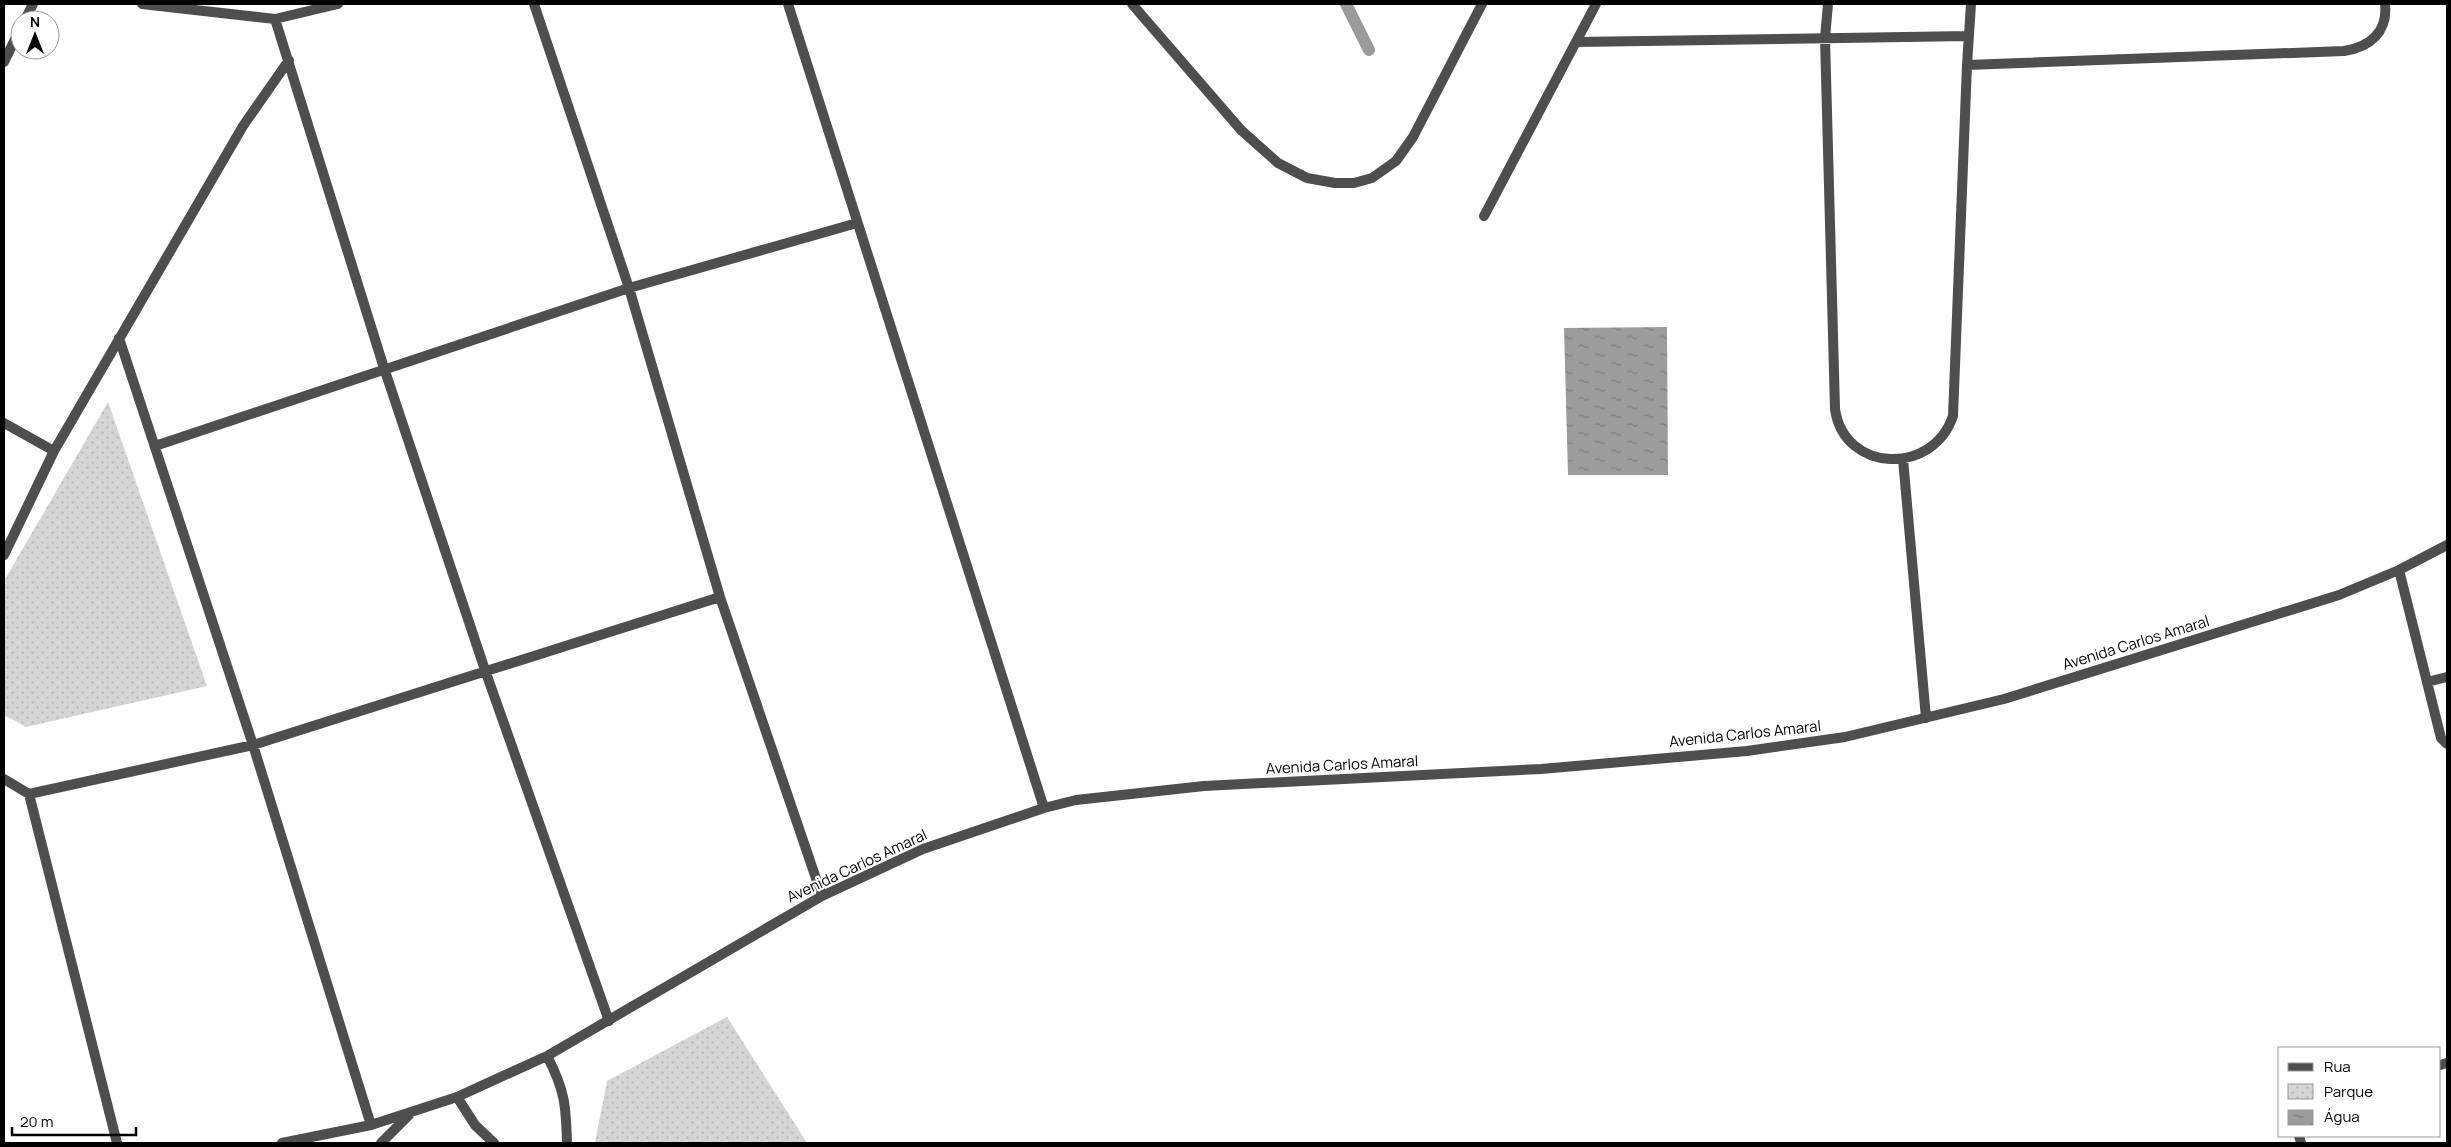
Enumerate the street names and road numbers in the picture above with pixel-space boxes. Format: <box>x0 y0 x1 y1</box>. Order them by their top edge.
street label: Avenida Carlos Amaral <box>2060 610 2212 675</box>
street label: Avenida Carlos Amaral <box>1668 715 1822 752</box>
street label: Avenida Carlos Amaral <box>1265 750 1419 779</box>
street label: Avenida Carlos Amaral <box>783 824 930 907</box>

